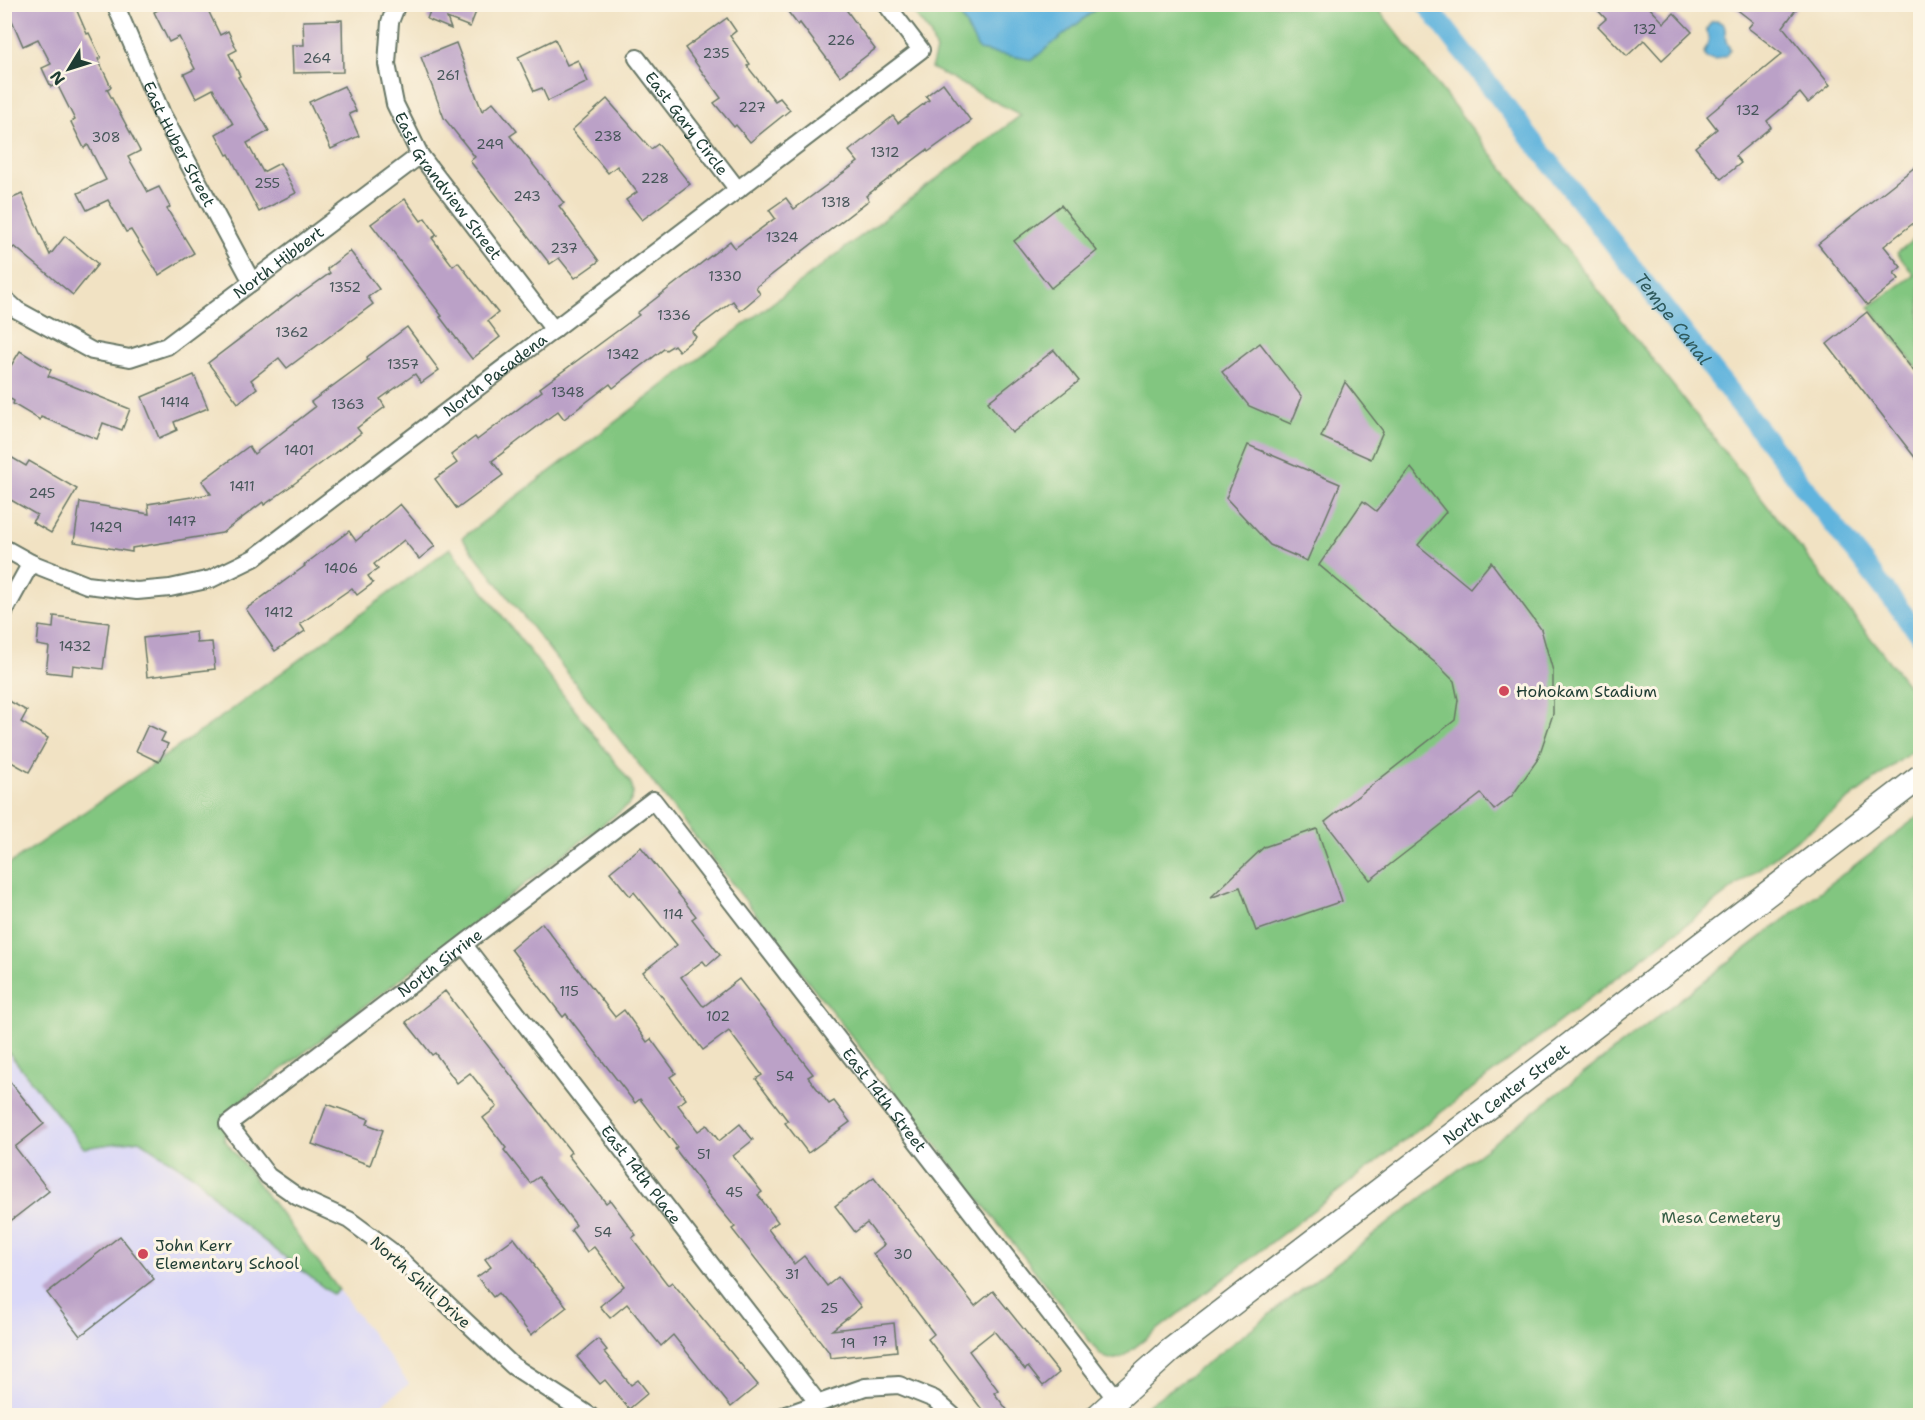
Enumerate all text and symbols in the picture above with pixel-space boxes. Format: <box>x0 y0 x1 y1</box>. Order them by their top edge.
house number: 132 <box>1633 20 1657 38</box>
house number: 226 <box>827 31 855 49</box>
north arrow <box>39 39 99 99</box>
house number: 235 <box>702 44 730 62</box>
house number: 264 <box>303 49 331 67</box>
text: N <box>45 66 70 89</box>
house number: 261 <box>436 66 460 84</box>
street label: East Gary Circle <box>640 67 733 180</box>
street label: East Huber Street <box>138 78 220 211</box>
house number: 227 <box>738 98 766 116</box>
house number: 132 <box>1736 101 1760 119</box>
street label: East Grandview Street <box>389 108 506 264</box>
house number: 238 <box>594 127 622 145</box>
house number: 308 <box>92 128 120 146</box>
house number: 249 <box>476 135 504 153</box>
house number: 1312 <box>870 143 900 161</box>
house number: 228 <box>641 169 669 187</box>
house number: 255 <box>254 174 280 192</box>
house number: 243 <box>513 187 541 205</box>
house number: 1318 <box>821 193 851 211</box>
street label: North Hibbert <box>229 221 328 303</box>
house number: 1324 <box>766 228 799 246</box>
house number: 237 <box>550 239 578 257</box>
house number: 1330 <box>708 267 742 285</box>
water label: Tempe Canal <box>1629 268 1716 370</box>
house number: 1352 <box>329 278 361 296</box>
house number: 1336 <box>657 306 691 324</box>
house number: 1362 <box>275 323 309 341</box>
street label: North Pasadena <box>439 329 551 421</box>
house number: 1342 <box>606 345 640 363</box>
house number: 1357 <box>387 355 419 373</box>
house number: 1348 <box>551 383 585 401</box>
house number: 1414 <box>160 393 190 411</box>
house number: 1363 <box>331 395 365 413</box>
house number: 1401 <box>284 441 314 459</box>
house number: 1411 <box>229 477 255 495</box>
house number: 245 <box>29 484 55 502</box>
house number: 1417 <box>167 512 197 530</box>
house number: 1429 <box>90 518 122 536</box>
house number: 1406 <box>324 559 358 577</box>
house number: 1412 <box>264 603 294 621</box>
house number: 1432 <box>59 637 91 655</box>
place label: Hohokam Stadium <box>1516 681 1657 702</box>
marker: Hohokam Stadium <box>1497 684 1511 698</box>
house number: 114 <box>663 905 683 923</box>
street label: North Sirrine <box>393 924 487 1002</box>
house number: 115 <box>559 982 579 1000</box>
house number: 102 <box>706 1007 730 1025</box>
street label: North Center Street <box>1439 1039 1574 1150</box>
street label: East 14th Street <box>837 1044 931 1156</box>
house number: 54 <box>776 1067 794 1085</box>
street label: East 14th Place <box>596 1121 686 1229</box>
house number: 51 <box>697 1145 711 1163</box>
house number: 45 <box>725 1183 743 1201</box>
park label: Mesa Cemetery <box>1661 1207 1781 1228</box>
house number: 54 <box>594 1223 612 1241</box>
street label: North Shill Drive <box>366 1232 475 1333</box>
place label: John Kerr Elementary School <box>155 1235 299 1274</box>
house number: 30 <box>893 1245 913 1263</box>
marker: John Kerr Elementary School <box>136 1247 150 1261</box>
house number: 31 <box>785 1265 799 1283</box>
house number: 25 <box>820 1299 838 1317</box>
house number: 17 <box>873 1332 887 1350</box>
house number: 19 <box>840 1334 856 1352</box>

